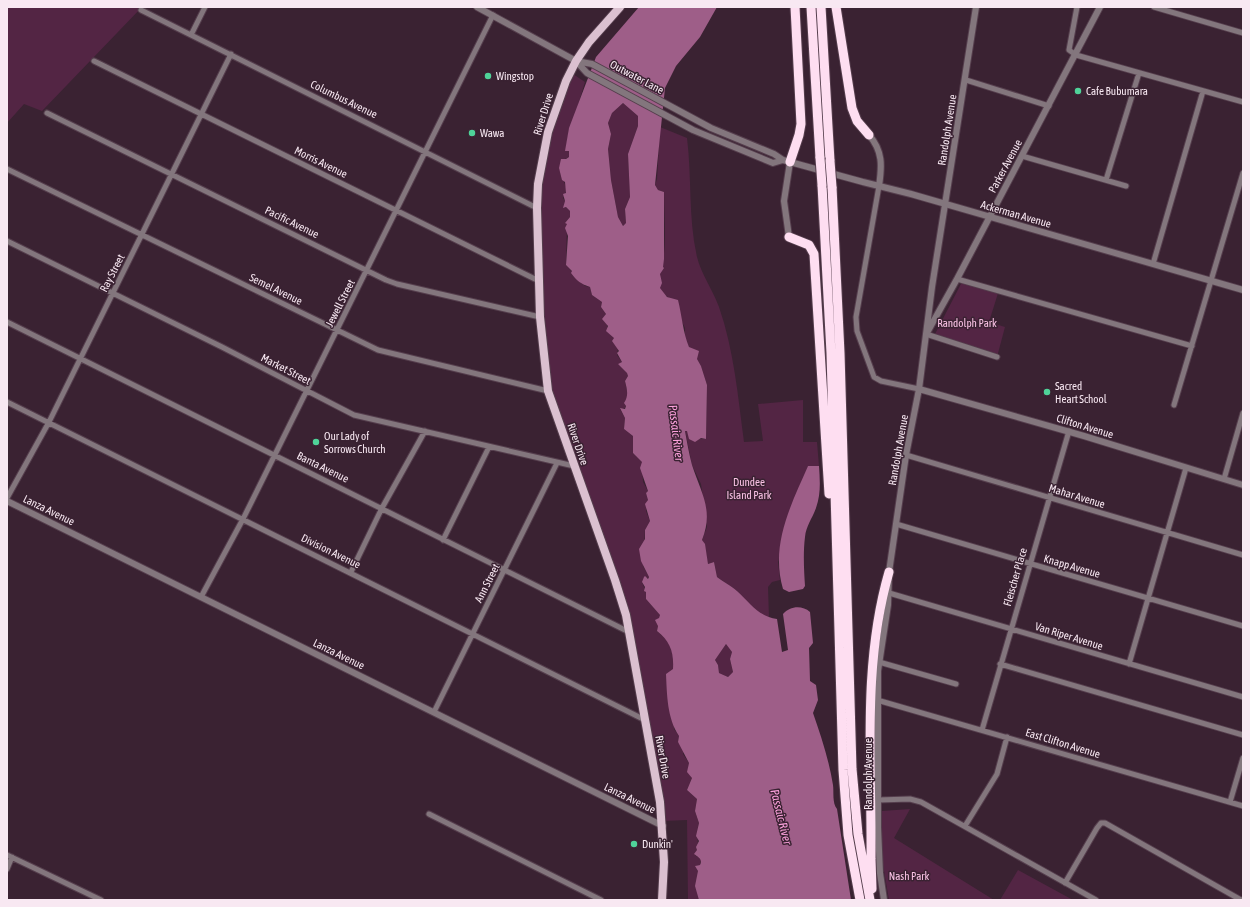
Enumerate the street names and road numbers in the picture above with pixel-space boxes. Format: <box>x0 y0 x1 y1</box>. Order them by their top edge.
street label: Outwater Lane <box>608 58 666 96</box>
street label: Columbus Avenue <box>309 78 379 120</box>
street label: River Drive <box>531 91 555 137</box>
street label: Randolph Avenue <box>935 94 959 166</box>
street label: Parker Avenue <box>986 137 1024 195</box>
street label: Morris Avenue <box>293 144 349 180</box>
street label: Ackerman Avenue <box>979 198 1053 230</box>
street label: Pacific Avenue <box>263 204 321 240</box>
street label: Ray Street <box>97 252 127 294</box>
street label: Semel Avenue <box>248 271 304 307</box>
street label: Jewell Street <box>323 277 357 329</box>
street label: Market Street <box>259 351 313 387</box>
street label: Clifton Avenue <box>1055 412 1115 440</box>
street label: Randolph Avenue <box>886 414 910 486</box>
street label: River Drive <box>565 421 591 467</box>
street label: Banta Avenue <box>295 449 351 485</box>
street label: Mahar Avenue <box>1047 482 1107 510</box>
street label: Lanza Avenue <box>21 492 77 528</box>
street label: Division Avenue <box>299 531 363 571</box>
street label: Fleischer Place <box>1001 546 1029 608</box>
street label: Knapp Avenue <box>1042 552 1102 580</box>
street label: Ann Street <box>472 562 502 604</box>
street label: Van Riper Avenue <box>1034 620 1104 652</box>
street label: Lanza Avenue <box>311 636 367 672</box>
street label: East Clifton Avenue <box>1024 726 1102 760</box>
street label: River Drive <box>653 735 673 779</box>
street label: Randolph Avenue <box>862 738 874 810</box>
street label: Lanza Avenue <box>602 780 658 816</box>

